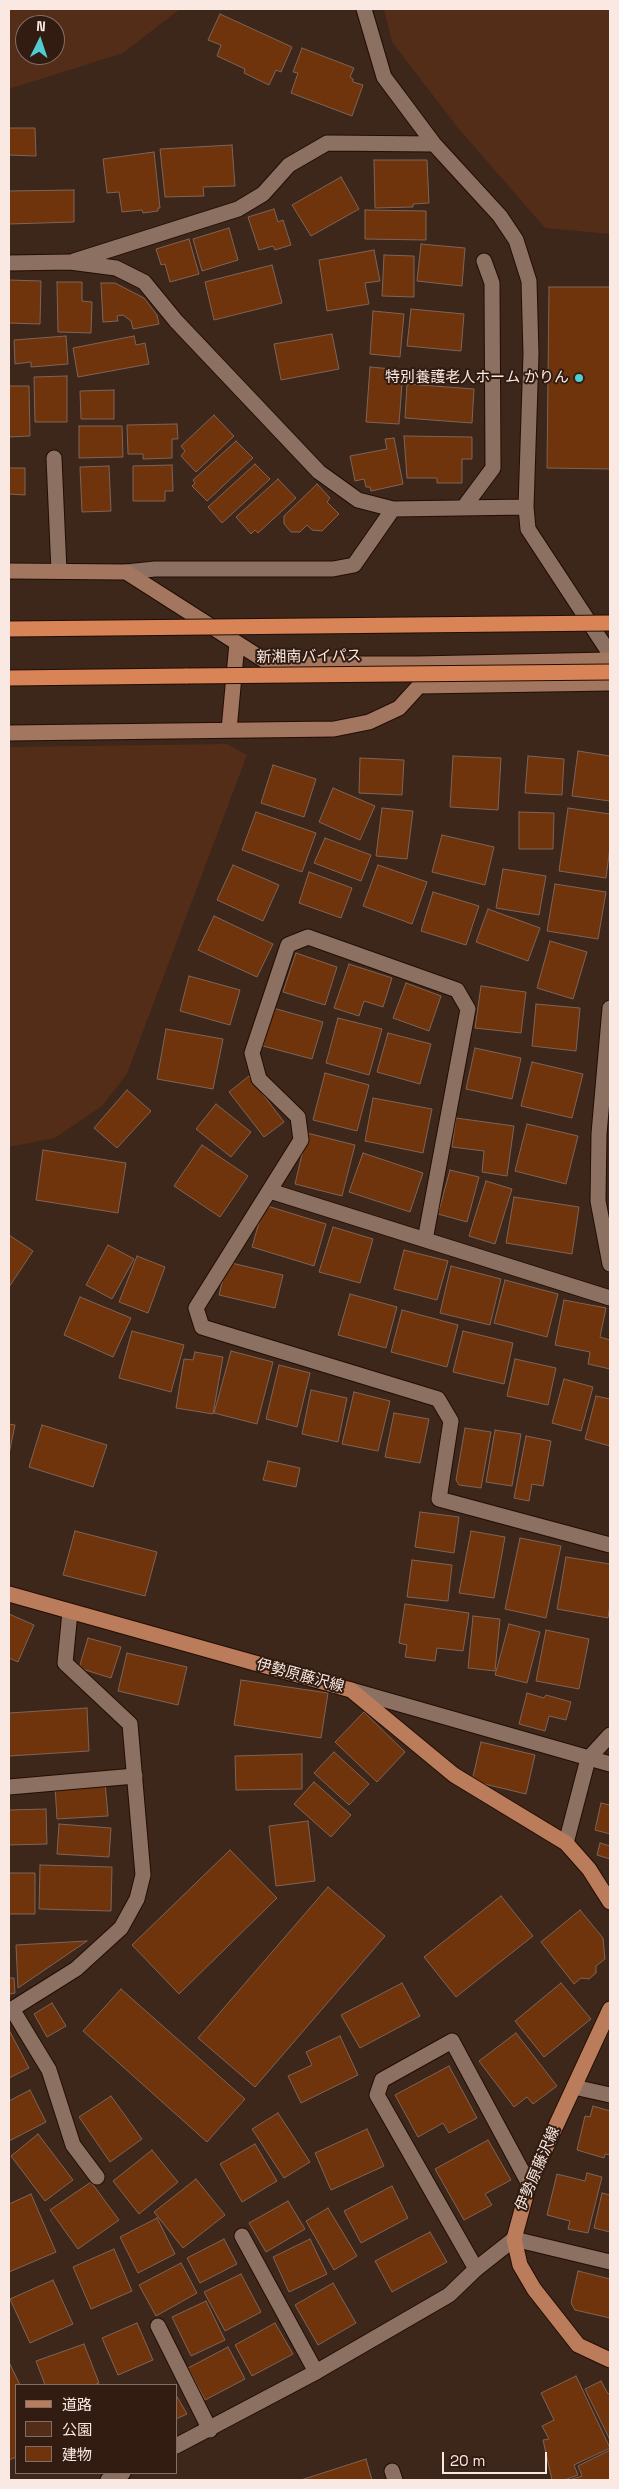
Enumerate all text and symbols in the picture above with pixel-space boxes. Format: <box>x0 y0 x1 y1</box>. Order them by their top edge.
north arrow <box>15 15 65 65</box>
text: N <box>36 17 46 35</box>
place label: 特別養護老人ホーム かりん <box>385 369 569 387</box>
marker: 特別養護老人ホーム かりん <box>573 372 585 384</box>
street label: 新湘南バイパス <box>256 647 362 667</box>
street label: 伊勢原藤沢線 <box>254 1656 346 1696</box>
street label: 伊勢原藤沢線 <box>512 2124 564 2214</box>
legend <box>15 2384 178 2474</box>
text: 道路 <box>62 2395 92 2414</box>
text: 公園 <box>62 2420 92 2439</box>
scale bar <box>444 2442 549 2474</box>
text: 建物 <box>62 2445 92 2464</box>
text: 20 m <box>450 2451 485 2470</box>

